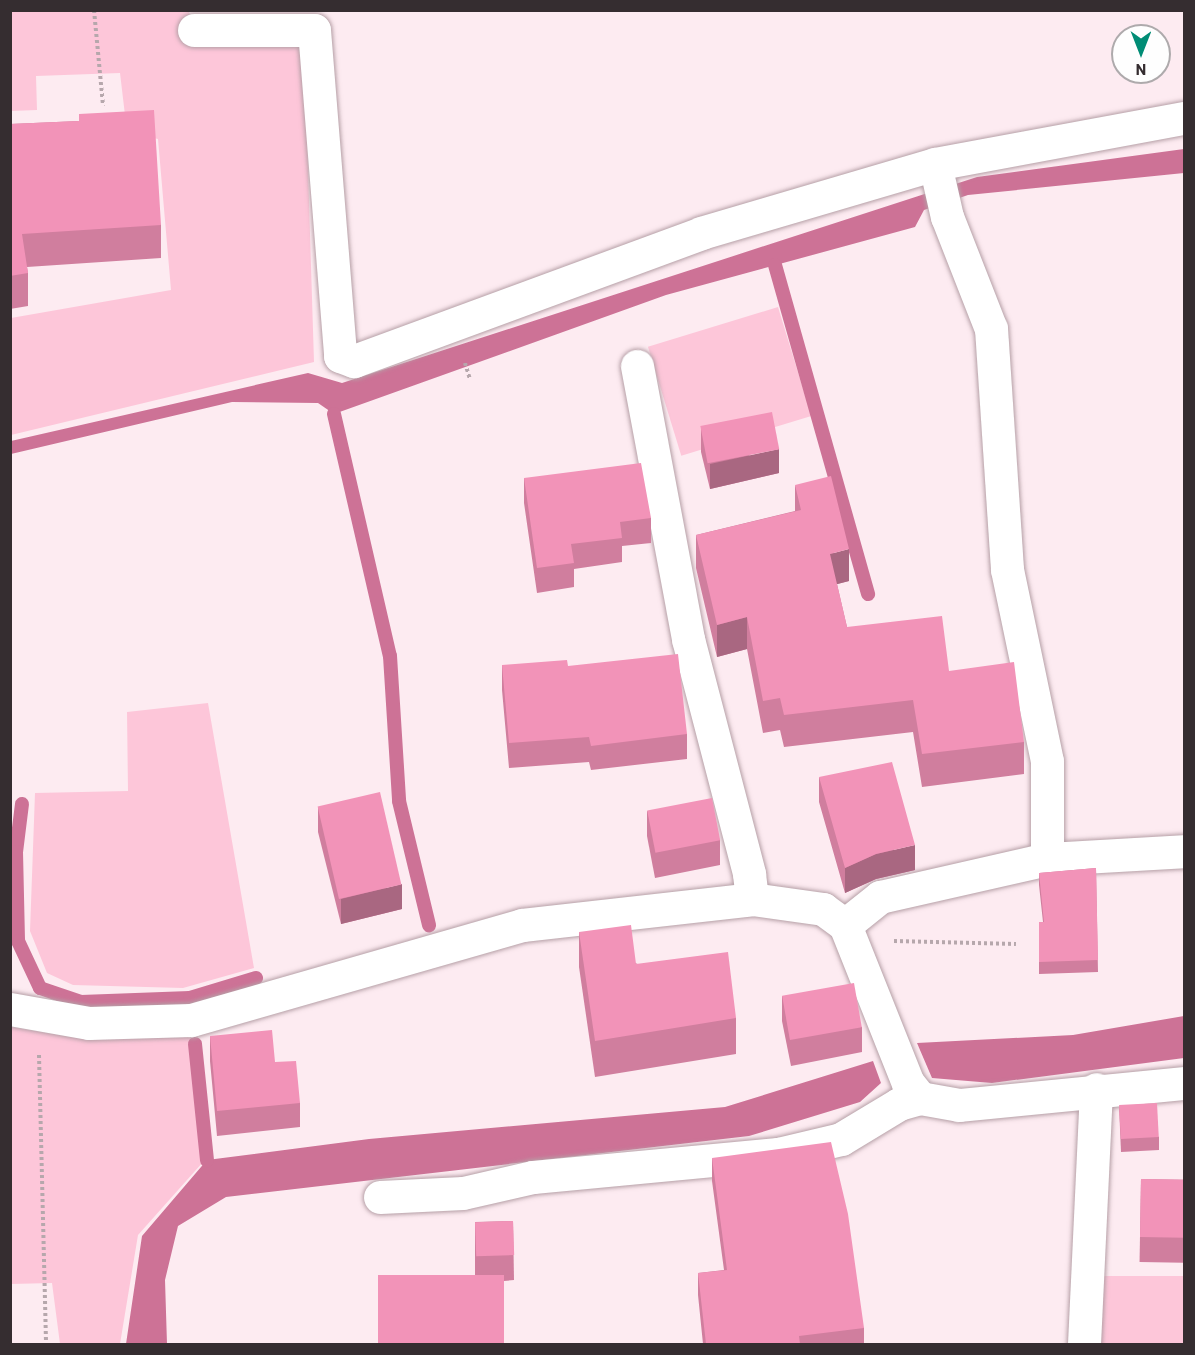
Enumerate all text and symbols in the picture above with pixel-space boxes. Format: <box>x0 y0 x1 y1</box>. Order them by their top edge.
north arrow <box>1111 24 1171 84</box>
text: N <box>1136 61 1146 80</box>

